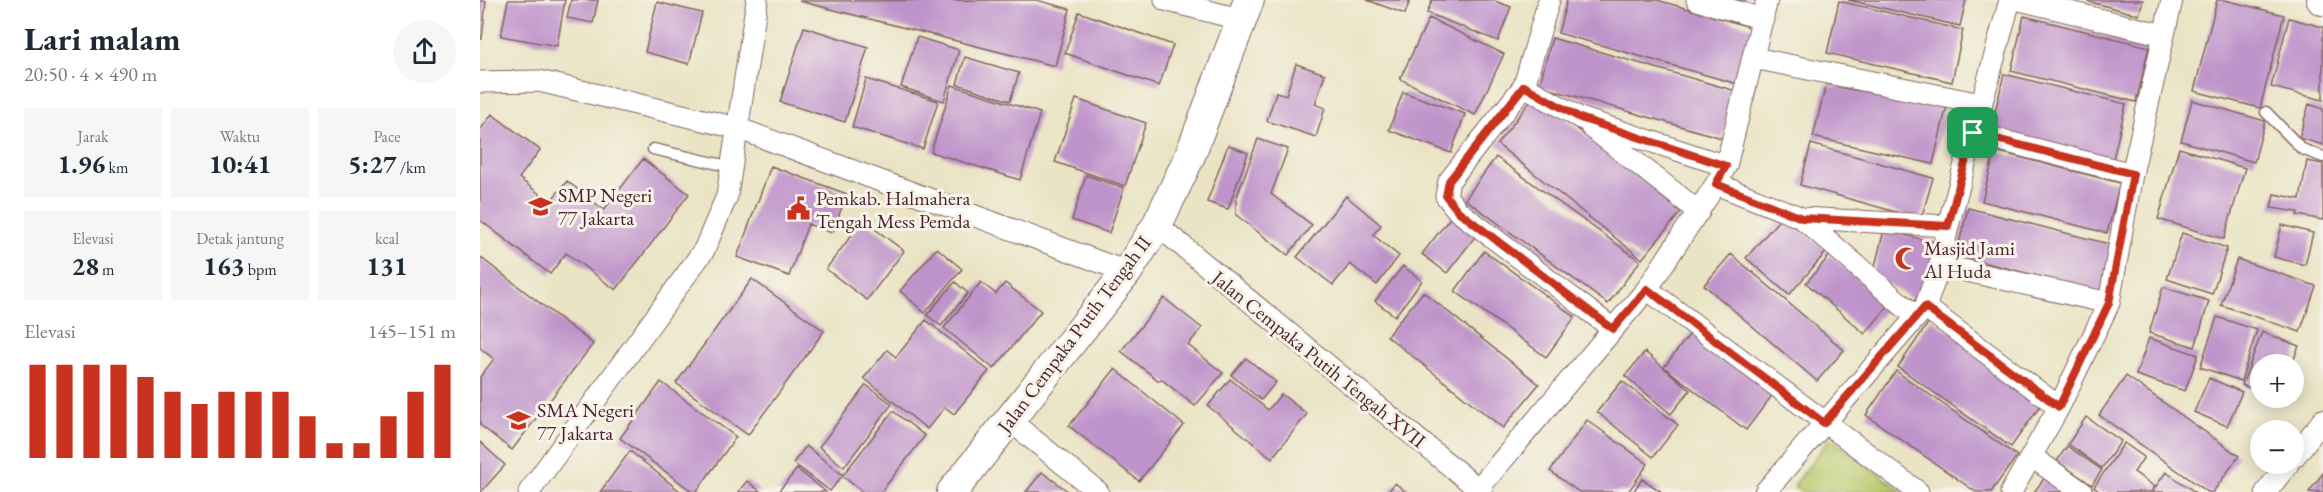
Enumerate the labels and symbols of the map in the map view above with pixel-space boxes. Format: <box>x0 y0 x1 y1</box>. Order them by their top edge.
pin <box>1947 107 1998 158</box>
place label: SMP Negeri 77 Jakarta <box>558 182 652 231</box>
place label: Pemkab. Halmahera Tengah Mess Pemda <box>816 185 970 234</box>
school or university icon: SMP Negeri 77 Jakarta <box>527 193 553 219</box>
public building icon: Pemkab. Halmahera Tengah Mess Pemda <box>785 196 811 222</box>
street label: Jalan Cempaka Putih Tengah II <box>990 230 1157 439</box>
place label: Masjid Jami Al Huda <box>1923 235 2015 284</box>
mosque icon: Masjid Jami Al Huda <box>1893 246 1919 272</box>
street label: Jalan Cempaka Putih Tengah XVII <box>1205 263 1431 454</box>
place label: SMA Negeri 77 Jakarta <box>537 397 634 446</box>
school or university icon: SMA Negeri 77 Jakarta <box>506 408 532 434</box>

